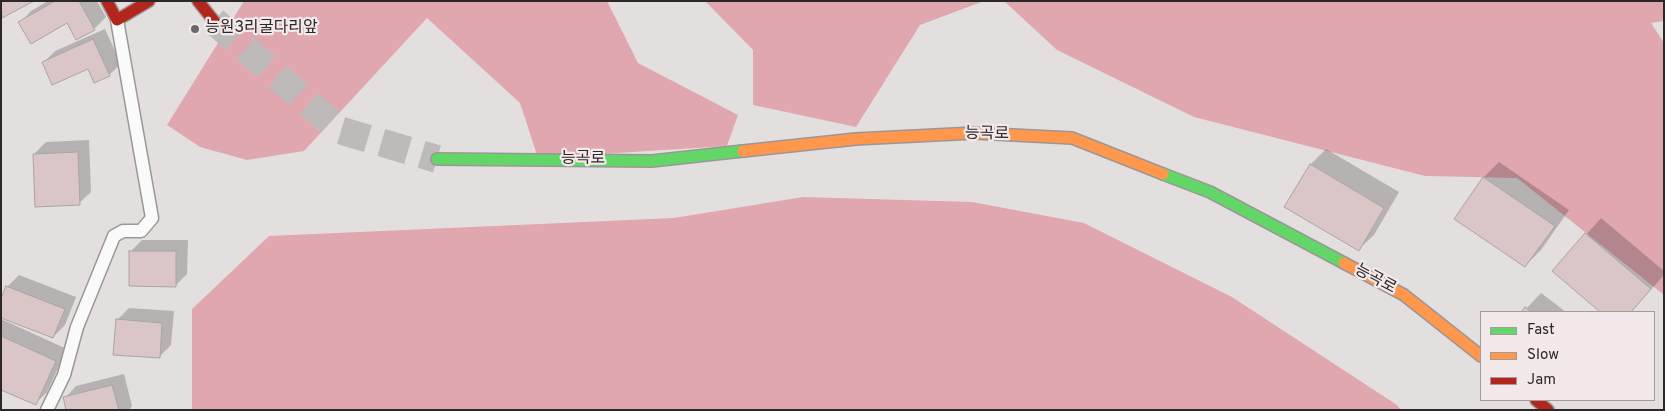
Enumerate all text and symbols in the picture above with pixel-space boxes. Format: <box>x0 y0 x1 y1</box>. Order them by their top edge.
place label: 능원3리굴다리앞 <box>205 19 318 39</box>
marker: 능원3리굴다리앞 <box>189 23 201 35</box>
street label: 능곡로 <box>965 125 1009 145</box>
street label: 능곡로 <box>561 150 605 170</box>
street label: 능곡로 <box>1351 261 1399 299</box>
legend <box>1480 311 1655 401</box>
text: Fast <box>1527 321 1555 340</box>
text: Slow <box>1527 346 1559 365</box>
text: Jam <box>1527 371 1556 390</box>

